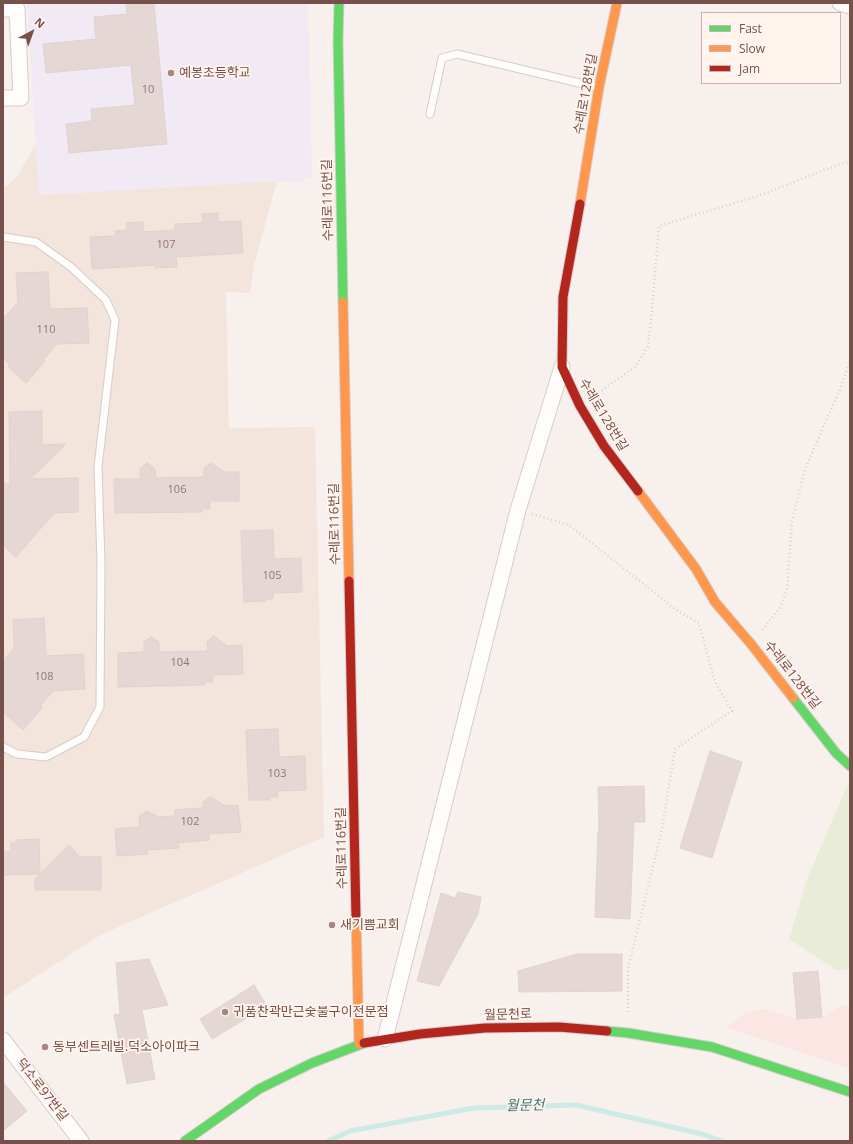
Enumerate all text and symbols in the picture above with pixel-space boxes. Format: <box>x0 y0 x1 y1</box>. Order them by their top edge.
north arrow <box>12 12 52 52</box>
legend <box>701 12 841 84</box>
text: N <box>32 14 48 31</box>
text: Fast <box>739 20 762 37</box>
text: Slow <box>739 40 765 57</box>
street label: 수레로128번길 <box>571 52 601 136</box>
text: Jam <box>739 60 760 77</box>
place label: 예봉초등학교 <box>179 65 251 81</box>
marker: 예봉초등학교 <box>166 68 176 78</box>
house number: 10 <box>142 83 154 97</box>
street label: 수레로116번길 <box>319 159 337 241</box>
house number: 107 <box>157 238 175 252</box>
house number: 110 <box>37 323 55 337</box>
street label: 수레로128번길 <box>575 376 631 454</box>
house number: 106 <box>168 483 186 497</box>
street label: 수레로116번길 <box>326 483 344 565</box>
house number: 105 <box>263 569 281 583</box>
street label: 수레로128번길 <box>761 638 823 712</box>
house number: 104 <box>171 656 189 670</box>
house number: 108 <box>35 670 53 684</box>
house number: 103 <box>268 767 286 781</box>
street label: 수레로116번길 <box>333 807 351 889</box>
house number: 102 <box>181 815 199 829</box>
place label: 새기쁨교회 <box>340 917 400 933</box>
marker: 새기쁨교회 <box>327 920 337 930</box>
place label: 귀품찬곽만근숯불구이전문점 <box>233 1004 388 1020</box>
street label: 월문천로 <box>484 1006 532 1024</box>
marker: 귀품찬곽만근숯불구이전문점 <box>220 1007 230 1017</box>
place label: 동부센트레빌.덕소아이파크 <box>53 1039 200 1055</box>
marker: 동부센트레빌.덕소아이파크 <box>40 1042 50 1052</box>
street label: 덕소로97번길 <box>13 1056 71 1124</box>
water label: 월문천 <box>506 1097 544 1115</box>

